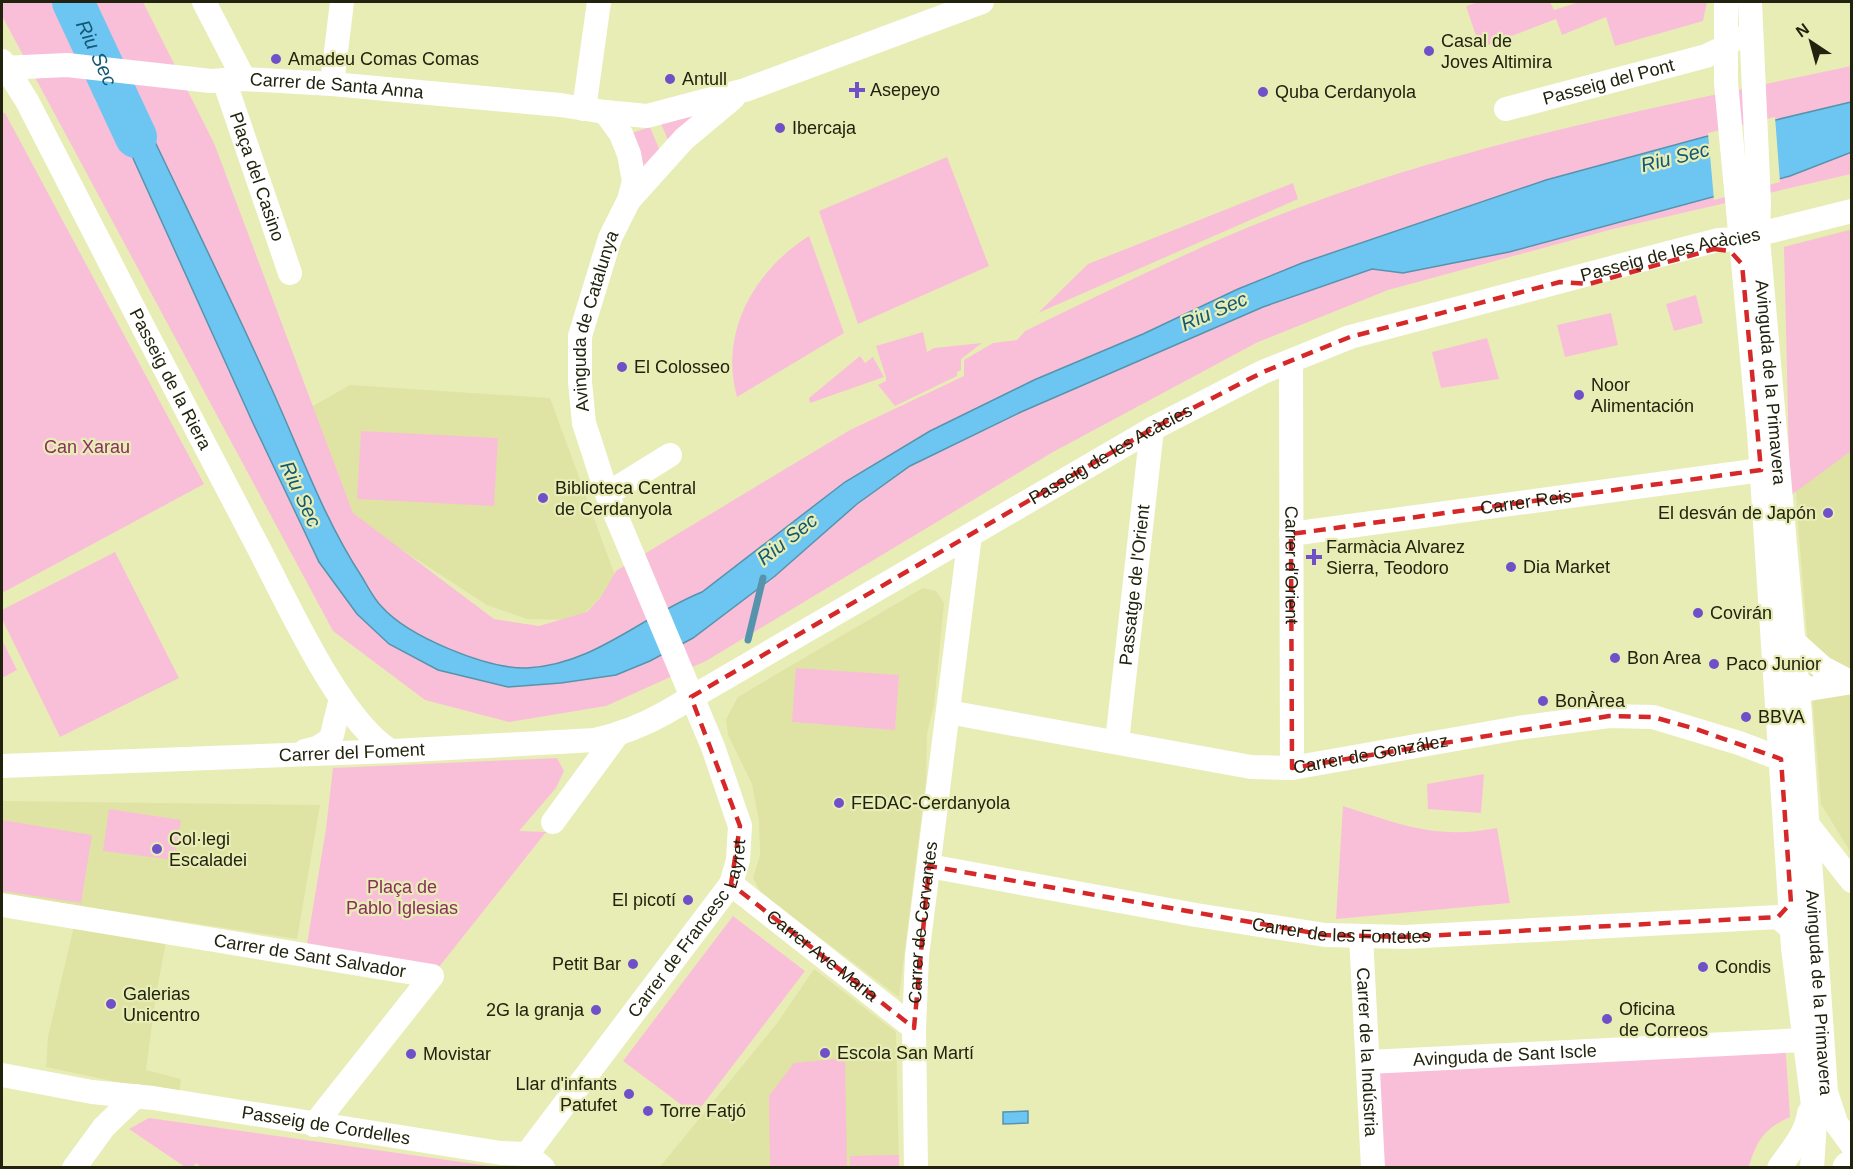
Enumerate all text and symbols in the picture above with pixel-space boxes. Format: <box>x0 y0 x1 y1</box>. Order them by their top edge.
north arrow <box>1781 12 1841 72</box>
water label: Riu Sec <box>72 16 121 89</box>
text: N <box>1793 20 1812 41</box>
place label: Casal de Joves Altimira <box>1441 31 1553 72</box>
marker: Casal de Joves Altimira <box>1422 44 1436 58</box>
place label: Amadeu Comas Comas <box>288 49 479 69</box>
marker: Amadeu Comas Comas <box>269 52 283 66</box>
street label: Passeig del Pont <box>1541 55 1676 109</box>
street label: Carrer de Santa Anna <box>249 69 425 102</box>
place label: Antull <box>682 69 727 89</box>
marker: Antull <box>663 72 677 86</box>
place label: Asepeyo <box>870 80 940 100</box>
marker: Asepeyo <box>848 81 866 99</box>
place label: Quba Cerdanyola <box>1275 82 1417 102</box>
marker: Quba Cerdanyola <box>1256 85 1270 99</box>
street label: Plaça del Casino <box>226 109 288 244</box>
place label: Ibercaja <box>792 118 857 138</box>
marker: Ibercaja <box>773 121 787 135</box>
water label: Riu Sec <box>1638 138 1712 176</box>
street label: Passeig de les Acàcies <box>1578 224 1762 286</box>
street label: Avinguda de Catalunya <box>570 226 623 413</box>
street label: Avinguda de la Primavera <box>1752 279 1790 487</box>
water label: Riu Sec <box>1177 287 1251 335</box>
street label: Passeig de la Riera <box>125 305 216 454</box>
place label: El Colosseo <box>634 357 730 377</box>
marker: El Colosseo <box>615 360 629 374</box>
place label: Noor Alimentación <box>1591 375 1694 416</box>
marker: Noor Alimentación <box>1572 388 1586 402</box>
street label: Passeig de les Acàcies <box>1025 400 1195 509</box>
park label: Can Xarau <box>44 437 130 457</box>
water label: Riu Sec <box>276 458 326 530</box>
place label: Biblioteca Central de Cerdanyola <box>555 478 696 519</box>
street label: Carrer Reis <box>1479 486 1573 518</box>
marker: Biblioteca Central de Cerdanyola <box>536 491 550 505</box>
place label: El desván de Japón <box>1658 503 1816 523</box>
street label: Passatge de l'Orient <box>1116 504 1153 666</box>
street label: Carrer d'Orient <box>1281 506 1302 624</box>
marker: El desván de Japón <box>1821 506 1835 520</box>
water label: Riu Sec <box>753 509 821 569</box>
place label: Farmàcia Alvarez Sierra, Teodoro <box>1326 537 1465 578</box>
marker: Farmàcia Alvarez Sierra, Teodoro <box>1307 550 1321 564</box>
place label: Dia Market <box>1523 557 1610 577</box>
marker: Dia Market <box>1504 560 1518 574</box>
place label: Covirán <box>1710 603 1772 623</box>
marker: Covirán <box>1691 606 1705 620</box>
place label: Bon Area <box>1627 648 1702 668</box>
marker: Bon Area <box>1608 651 1622 665</box>
place label: Paco Junior <box>1726 654 1821 674</box>
marker: Paco Junior <box>1707 657 1721 671</box>
place label: BonÀrea <box>1555 691 1626 711</box>
marker: BonÀrea <box>1536 694 1550 708</box>
place label: BBVA <box>1758 707 1805 727</box>
marker: BBVA <box>1739 710 1753 724</box>
street label: Carrer de González <box>1292 731 1450 778</box>
street label: Carrer del Foment <box>278 739 425 765</box>
place label: FEDAC-Cerdanyola <box>851 793 1011 813</box>
marker: FEDAC-Cerdanyola <box>832 796 846 810</box>
place label: Col·legi Escaladei <box>169 829 247 870</box>
street label: Carrer de Francesc Layret <box>624 839 749 1021</box>
street label: Carrer de Cervantes <box>905 840 941 1004</box>
marker: Col·legi Escaladei <box>150 842 164 856</box>
park label: Plaça de Pablo Iglesias <box>346 877 458 918</box>
street label: Avinguda de la Primavera <box>1802 889 1836 1097</box>
place label: El picotí <box>612 890 676 910</box>
marker: El picotí <box>681 893 695 907</box>
street label: Carrer Ave Maria <box>763 906 882 1006</box>
street label: Carrer de les Fontetes <box>1251 914 1431 947</box>
street label: Carrer de Sant Salvador <box>212 930 407 982</box>
place label: Petit Bar <box>552 954 621 974</box>
marker: Petit Bar <box>626 957 640 971</box>
place label: Condis <box>1715 957 1771 977</box>
marker: Condis <box>1696 960 1710 974</box>
street label: Carrer de la Indústria <box>1353 967 1381 1138</box>
place label: Galerias Unicentro <box>123 984 200 1025</box>
marker: Galerias Unicentro <box>104 997 118 1011</box>
place label: Oficina de Correos <box>1619 999 1708 1040</box>
place label: 2G la granja <box>486 1000 585 1020</box>
marker: 2G la granja <box>589 1003 603 1017</box>
marker: Oficina de Correos <box>1600 1012 1614 1026</box>
street label: Avinguda de Sant Iscle <box>1412 1040 1597 1070</box>
place label: Escola San Martí <box>837 1043 974 1063</box>
place label: Movistar <box>423 1044 491 1064</box>
marker: Escola San Martí <box>818 1046 832 1060</box>
marker: Movistar <box>404 1047 418 1061</box>
place label: Llar d'infants Patufet <box>516 1074 617 1115</box>
marker: Llar d'infants Patufet <box>622 1087 636 1101</box>
place label: Torre Fatjó <box>660 1101 746 1121</box>
street label: Passeig de Cordelles <box>240 1102 412 1148</box>
marker: Torre Fatjó <box>641 1104 655 1118</box>

